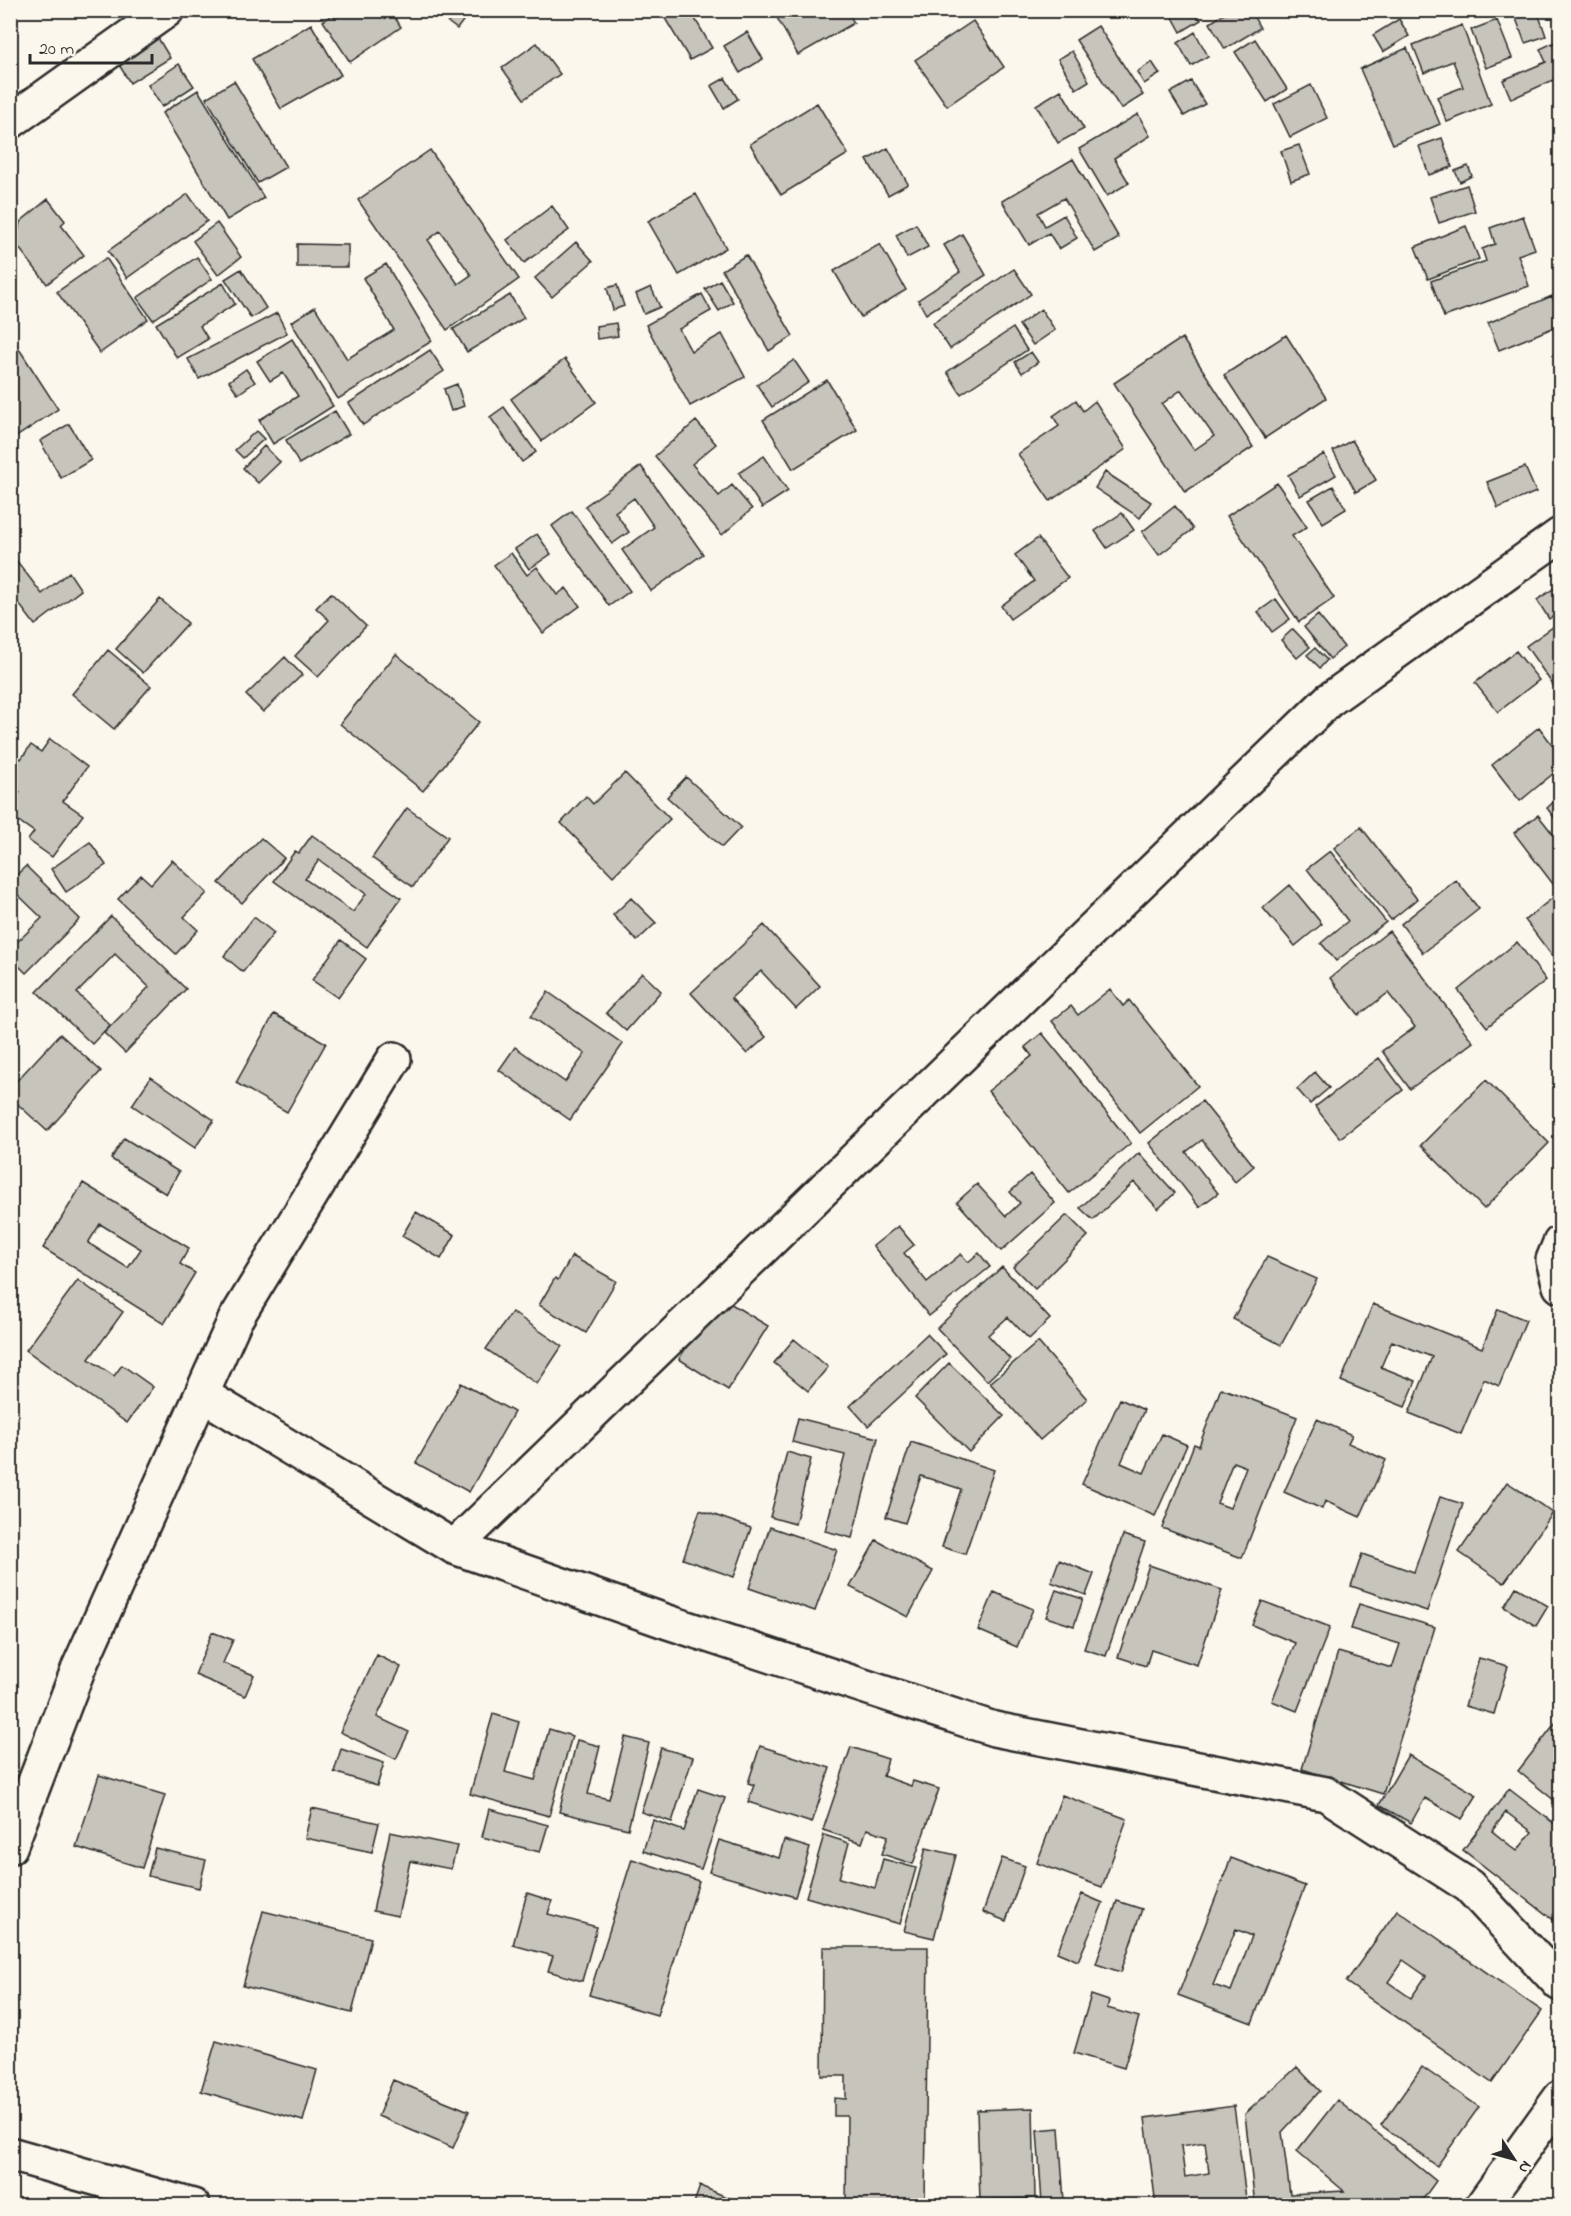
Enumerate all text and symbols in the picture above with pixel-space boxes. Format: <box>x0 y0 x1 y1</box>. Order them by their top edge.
scale bar <box>30 27 152 65</box>
text: 20 m <box>39 37 74 63</box>
north arrow <box>1484 2129 1544 2189</box>
text: N <box>1512 2155 1537 2178</box>

